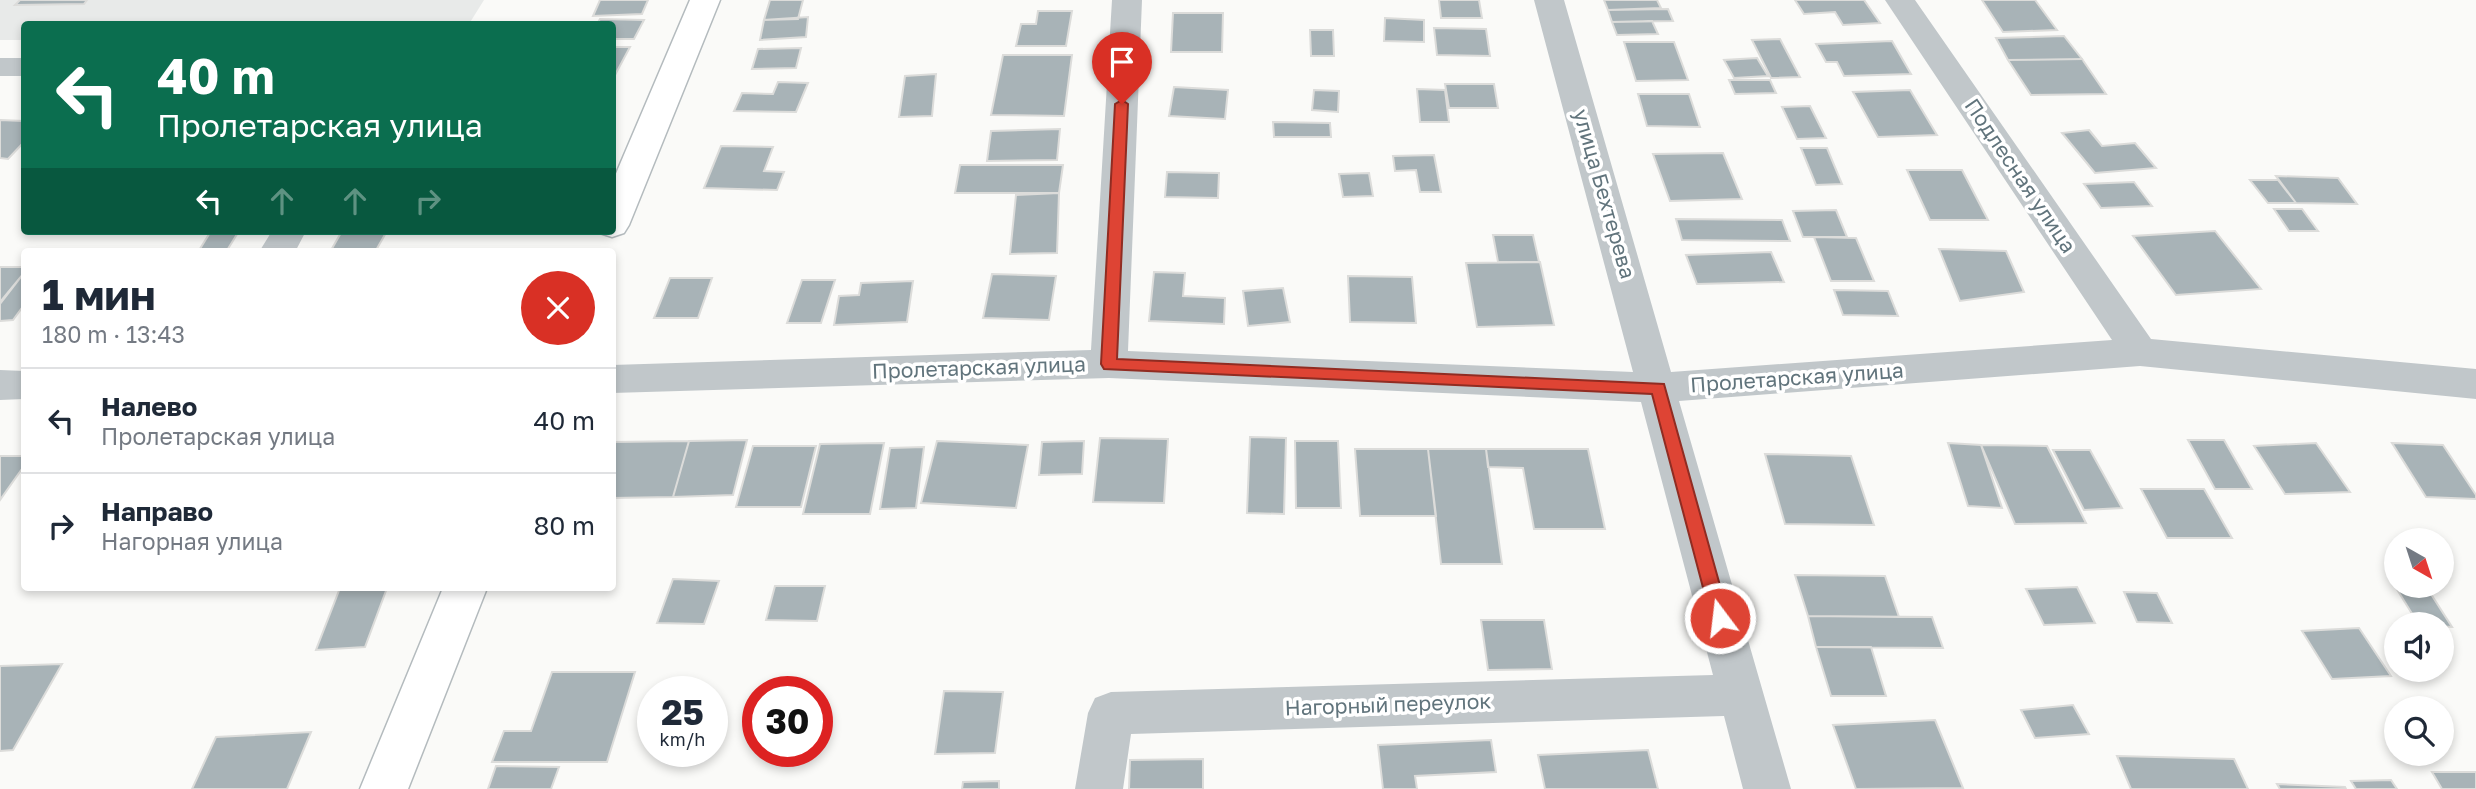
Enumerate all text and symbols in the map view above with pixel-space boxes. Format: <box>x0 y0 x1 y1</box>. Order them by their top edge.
pin <box>1092 32 1152 104</box>
icon: arrive <box>1103 43 1141 81</box>
text: 40 m <box>157 46 275 105</box>
icon: left <box>42 49 133 140</box>
street label: Подлесная улица <box>1960 93 2082 258</box>
text: Пролетарская улица <box>157 106 483 144</box>
street label: улица Бехтерева <box>1568 106 1642 281</box>
icon: left <box>190 182 228 220</box>
icon: ahead <box>263 182 301 220</box>
icon: ahead <box>336 182 374 220</box>
icon: right <box>409 182 447 220</box>
text: 1 мин <box>42 269 156 319</box>
button: close <box>521 271 595 345</box>
text: 180 m · 13:43 <box>42 320 185 348</box>
street label: Пролетарская улица <box>872 350 1086 384</box>
street label: Пролетарская улица <box>1689 357 1905 397</box>
text: Налево <box>101 391 197 422</box>
icon: left <box>42 402 80 440</box>
text: 40 m <box>534 405 595 436</box>
text: Пролетарская улица <box>101 422 335 450</box>
text: Направо <box>101 496 213 527</box>
icon: right <box>42 507 80 545</box>
text: 80 m <box>534 510 595 541</box>
text: Нагорная улица <box>101 527 283 555</box>
north arrow <box>2384 528 2454 598</box>
map controls <box>2384 528 2454 766</box>
position arrow <box>1683 581 1757 655</box>
button: sound <box>2384 612 2454 682</box>
speed limit sign: 30 <box>742 676 833 767</box>
street label: Нагорный переулок <box>1284 687 1492 721</box>
text: 25 <box>661 691 704 733</box>
button: search <box>2384 696 2454 766</box>
text: km/h <box>660 728 705 750</box>

